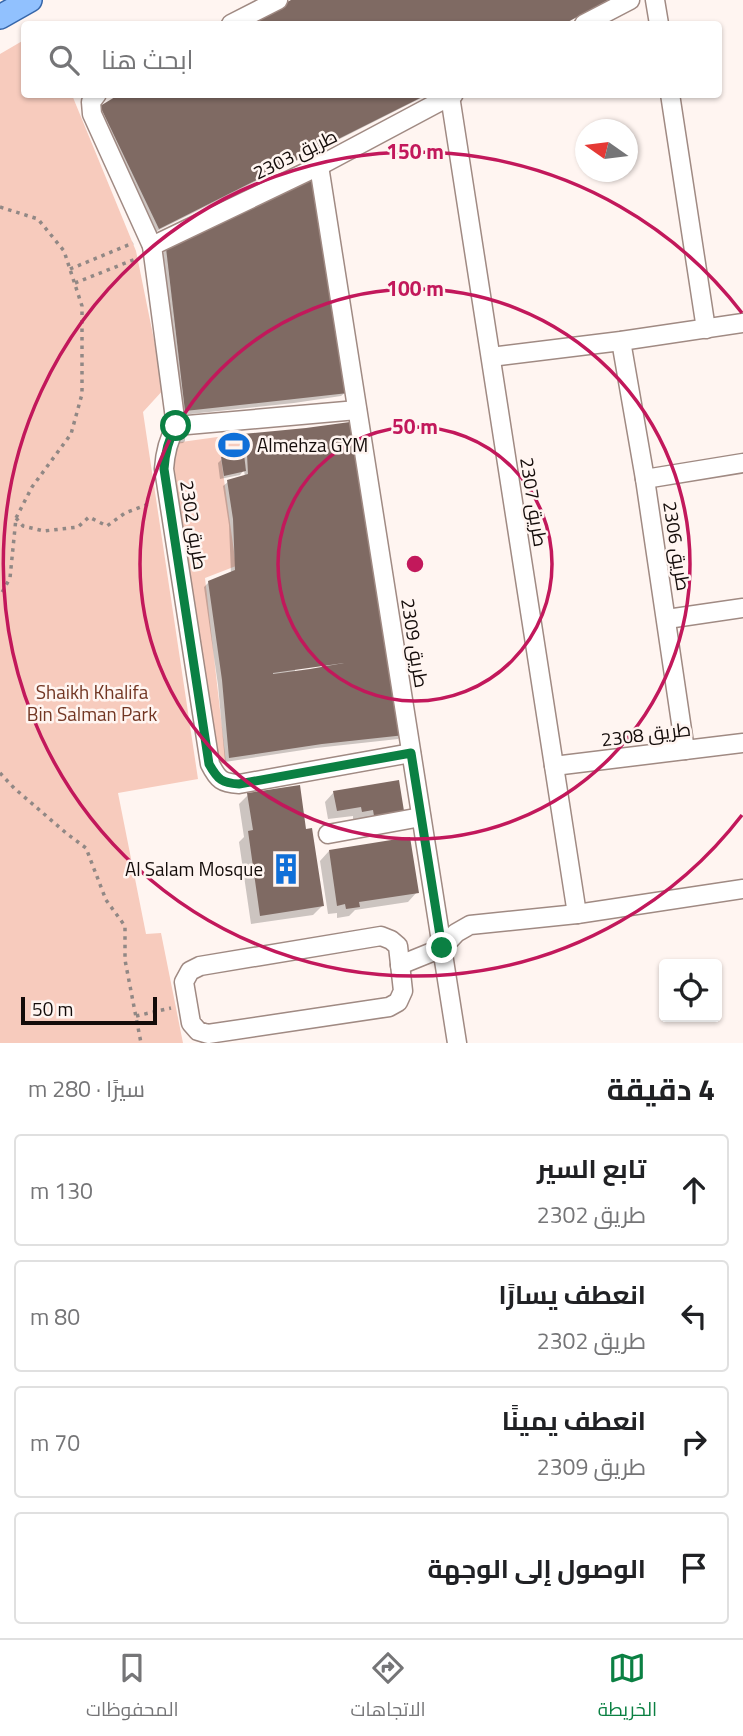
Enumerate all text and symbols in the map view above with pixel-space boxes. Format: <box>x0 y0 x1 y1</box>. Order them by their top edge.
search box <box>21 21 722 98</box>
text: ابحث هنا <box>101 40 194 79</box>
icon: search <box>45 41 83 79</box>
north arrow <box>575 119 638 182</box>
street label: طريق 2303 <box>248 121 342 186</box>
text: 150 m <box>386 135 444 167</box>
text: 100 m <box>386 272 444 304</box>
route start <box>160 410 191 441</box>
text: 50 m <box>392 410 438 442</box>
sports icon: Almehza GYM <box>217 428 251 462</box>
place label: Almehza GYM <box>257 430 368 459</box>
street label: طريق 2307 <box>513 455 556 549</box>
street label: طريق 2302 <box>173 478 216 572</box>
street label: طريق 2306 <box>656 499 699 593</box>
centre of rings <box>403 552 427 576</box>
street label: طريق 2309 <box>394 596 437 690</box>
park label: Shaikh Khalifa Bin Salman Park <box>27 677 157 728</box>
street label: طريق 2308 <box>599 714 692 753</box>
building icon: Al Salam Mosque <box>269 852 303 886</box>
place label: Al Salam Mosque <box>125 854 263 883</box>
route end <box>426 932 457 963</box>
map controls <box>659 959 722 1022</box>
button: locate <box>659 959 722 1022</box>
scale bar <box>21 994 158 1026</box>
text: 50 m <box>32 994 73 1023</box>
text: 4 دقيقة <box>607 1066 715 1112</box>
text: سيرًا · 280 m <box>28 1071 145 1106</box>
text: تابع السير <box>537 1149 646 1188</box>
icon: ahead <box>675 1171 713 1209</box>
text: 130 m <box>30 1173 93 1208</box>
text: طريق 2302 <box>537 1197 646 1232</box>
text: انعطف يسارًا <box>498 1275 646 1314</box>
icon: left <box>675 1297 713 1335</box>
text: 80 m <box>30 1299 80 1334</box>
text: طريق 2302 <box>537 1323 646 1358</box>
text: انعطف يمينًا <box>502 1401 646 1440</box>
icon: right <box>675 1423 713 1461</box>
text: 70 m <box>30 1425 80 1460</box>
text: طريق 2309 <box>537 1449 646 1484</box>
text: الوصول إلى الوجهة <box>427 1549 646 1588</box>
icon: arrive <box>675 1549 713 1587</box>
tab: المحفوظات <box>86 1649 179 1727</box>
tab: الاتجاهات <box>350 1649 426 1727</box>
tab: الخريطة <box>598 1649 657 1727</box>

